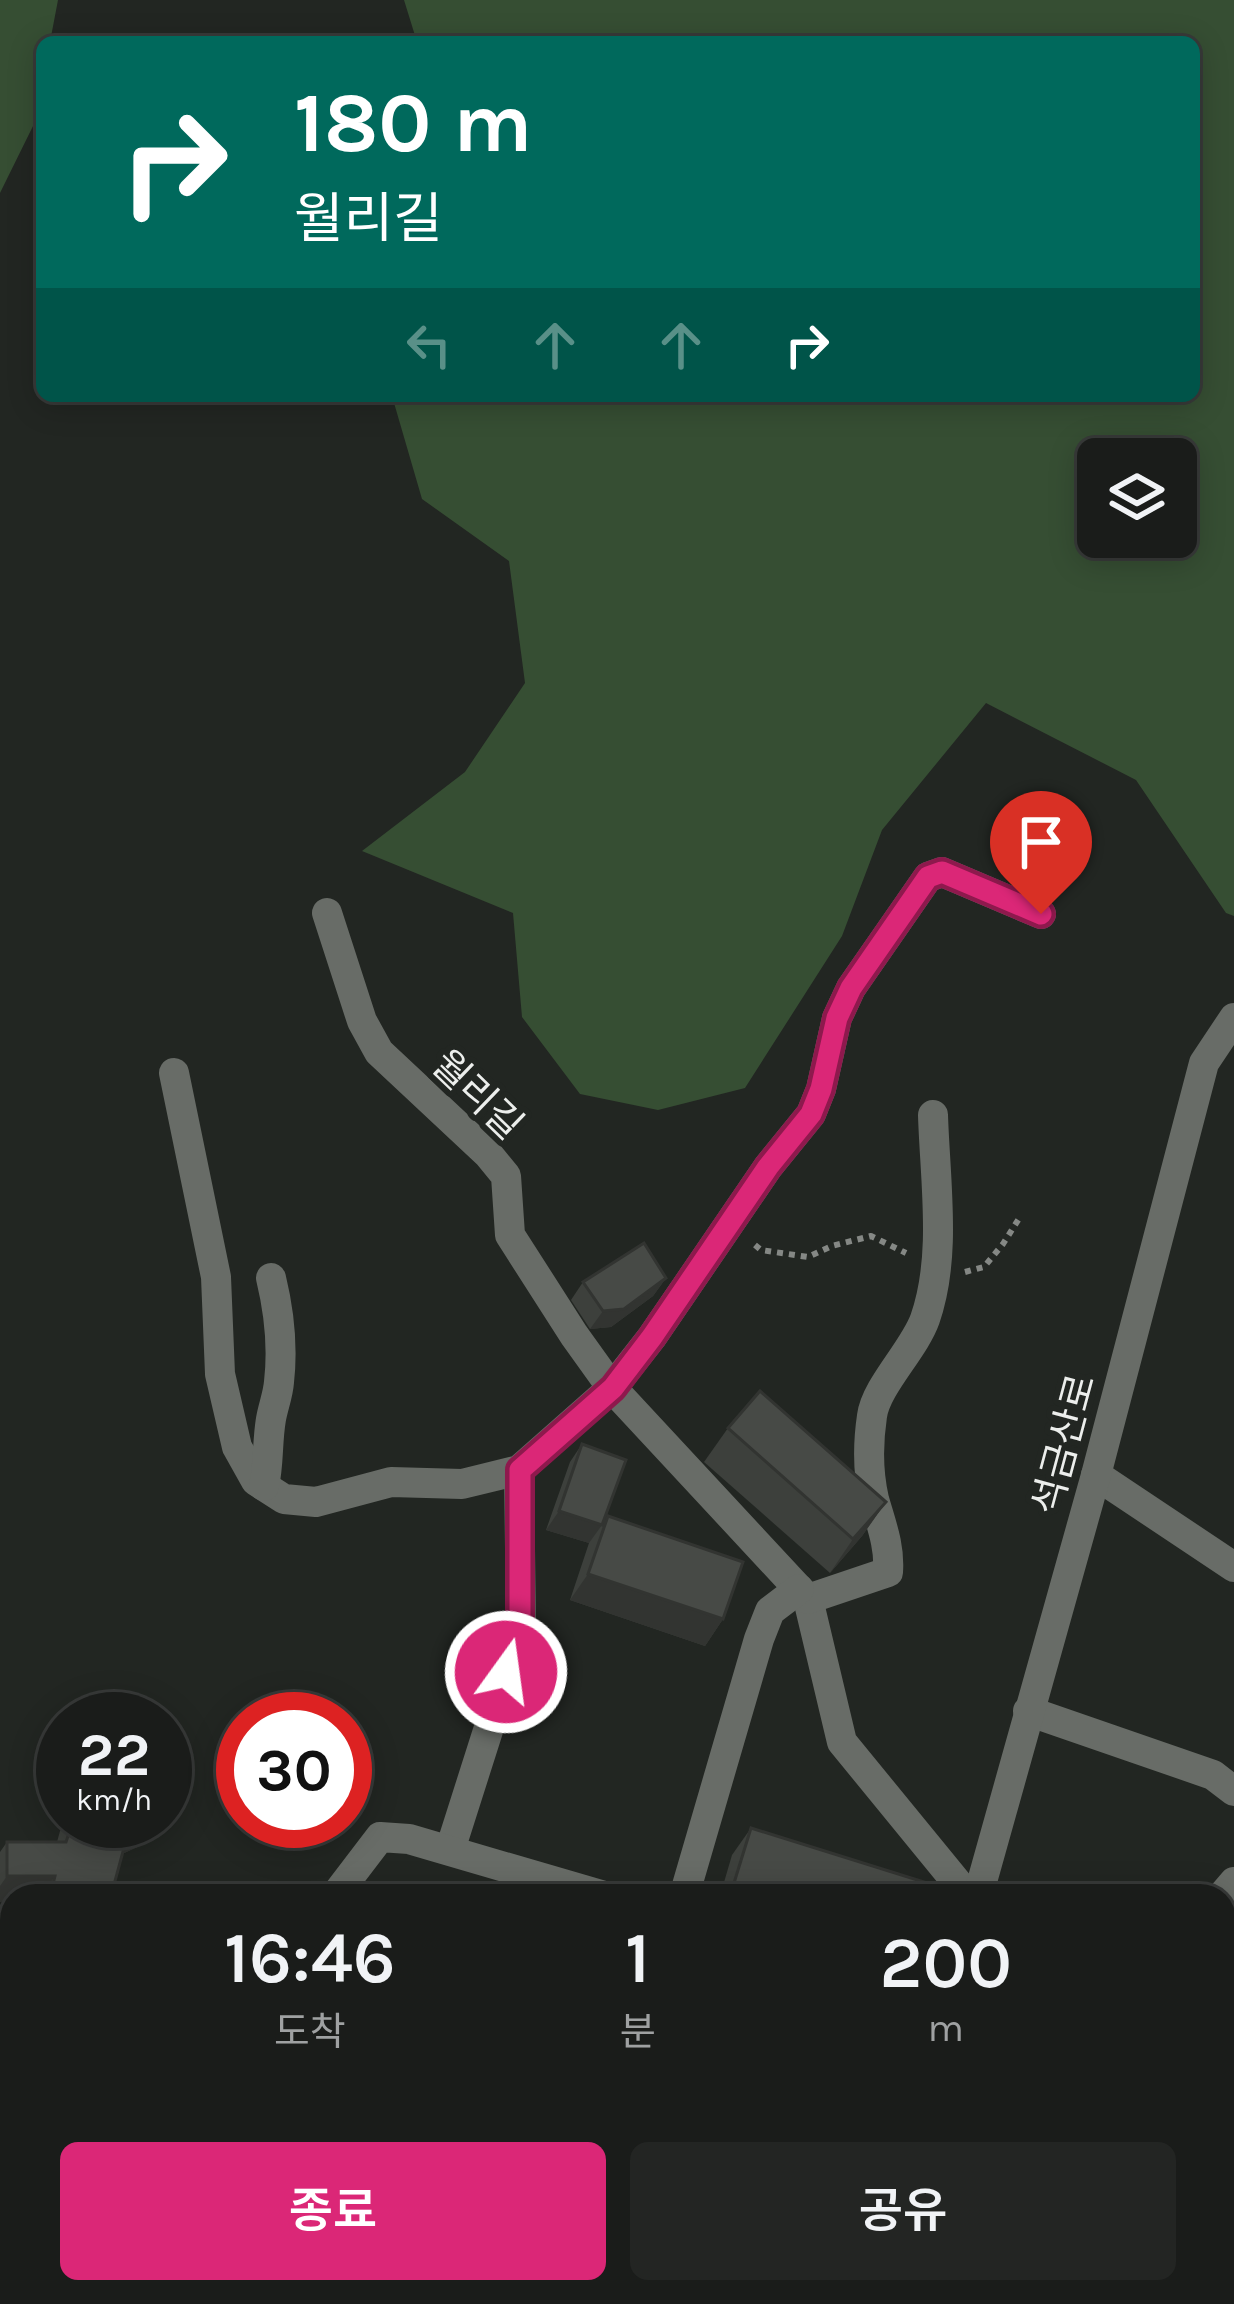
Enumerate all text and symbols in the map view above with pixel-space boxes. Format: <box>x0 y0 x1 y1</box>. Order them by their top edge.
text: 180 m <box>294 74 532 172</box>
icon: right <box>96 84 252 240</box>
text: 월리길 <box>294 187 443 251</box>
icon: left <box>396 312 462 378</box>
icon: ahead <box>522 312 588 378</box>
icon: ahead <box>648 312 714 378</box>
icon: right <box>774 312 840 378</box>
map controls <box>1077 438 1197 558</box>
button: layers <box>1077 438 1197 558</box>
pin <box>990 791 1092 914</box>
icon: arrive <box>1008 809 1074 875</box>
street label: 월리길 <box>423 1041 532 1149</box>
street label: 석금산로 <box>1023 1369 1105 1520</box>
position arrow <box>443 1609 569 1735</box>
speed limit sign: 30 <box>216 1692 372 1848</box>
text: 22 <box>78 1720 150 1790</box>
text: km/h <box>76 1782 152 1818</box>
text: 16:46 <box>224 1916 396 2000</box>
text: 1 <box>625 1916 650 2000</box>
text: 200 <box>880 1921 1012 2005</box>
text: m <box>928 2005 964 2051</box>
text: 도착 <box>274 2009 346 2055</box>
text: 분 <box>620 2009 656 2055</box>
button: 종료 <box>60 2142 606 2280</box>
button: 공유 <box>630 2142 1176 2280</box>

